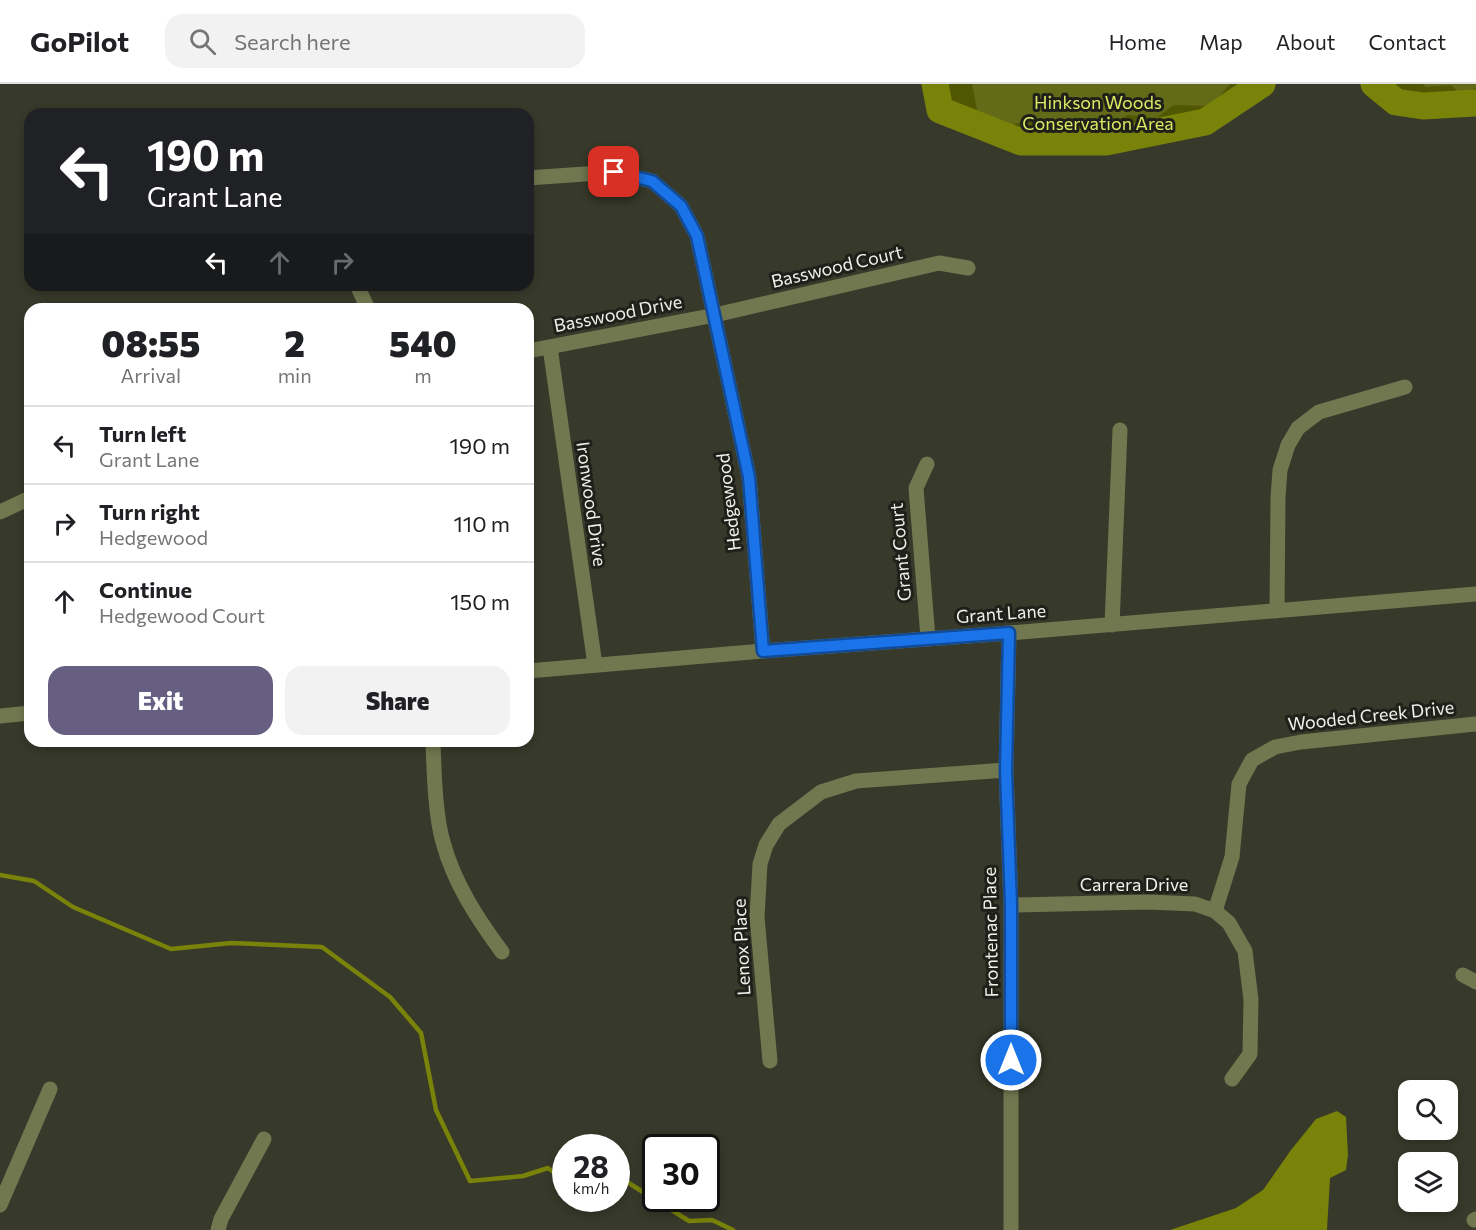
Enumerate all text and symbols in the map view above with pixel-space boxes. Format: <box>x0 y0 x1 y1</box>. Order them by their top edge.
search box <box>165 14 585 68</box>
text: GoPilot <box>30 24 129 58</box>
icon: search <box>186 25 219 58</box>
text: Search here <box>234 28 351 55</box>
text: Home <box>1109 29 1166 54</box>
text: Map <box>1199 29 1243 54</box>
text: About <box>1276 29 1335 54</box>
text: Contact <box>1368 29 1446 54</box>
park label: Hinkson Woods Conservation Area <box>1022 91 1174 134</box>
text: 190 m <box>147 128 265 180</box>
icon: left <box>48 132 126 210</box>
pin <box>588 146 639 197</box>
icon: arrive <box>597 155 630 188</box>
text: Grant Lane <box>147 180 282 213</box>
street label: Basswood Court <box>769 240 905 292</box>
icon: left <box>200 246 233 279</box>
icon: ahead <box>263 246 296 279</box>
icon: right <box>326 246 359 279</box>
street label: Basswood Drive <box>552 290 684 336</box>
text: 08:55 <box>101 320 200 364</box>
text: 2 <box>284 320 305 364</box>
text: 540 <box>389 320 457 364</box>
text: Arrival <box>121 363 181 387</box>
text: min <box>278 363 312 387</box>
text: m <box>414 363 432 387</box>
text: Turn left <box>99 420 186 447</box>
icon: left <box>48 429 81 462</box>
text: 190 m <box>449 432 510 459</box>
street label: Ironwood Drive <box>572 440 612 568</box>
text: Grant Lane <box>99 447 199 471</box>
street label: Hedgewood <box>711 452 745 552</box>
text: Turn right <box>99 498 200 525</box>
street label: Grant Court <box>885 502 915 602</box>
icon: right <box>48 507 81 540</box>
text: 110 m <box>453 510 510 537</box>
text: Hedgewood <box>99 525 208 549</box>
text: Continue <box>99 576 192 603</box>
icon: ahead <box>48 585 81 618</box>
text: 150 m <box>450 588 510 615</box>
street label: Grant Lane <box>955 599 1047 627</box>
text: Hedgewood Court <box>99 603 265 627</box>
button: Exit <box>48 666 273 735</box>
button: Share <box>285 666 510 735</box>
street label: Wooded Creek Drive <box>1287 695 1455 735</box>
street label: Frontenac Place <box>978 867 1002 997</box>
street label: Carrera Drive <box>1080 873 1188 895</box>
street label: Lenox Place <box>727 898 755 996</box>
position arrow <box>979 1028 1043 1092</box>
map controls <box>1398 1080 1458 1212</box>
button: search <box>1398 1080 1458 1140</box>
speed limit sign: 30 <box>642 1134 720 1212</box>
text: 28 <box>573 1147 609 1184</box>
button: layers <box>1398 1152 1458 1212</box>
text: km/h <box>573 1179 609 1197</box>

